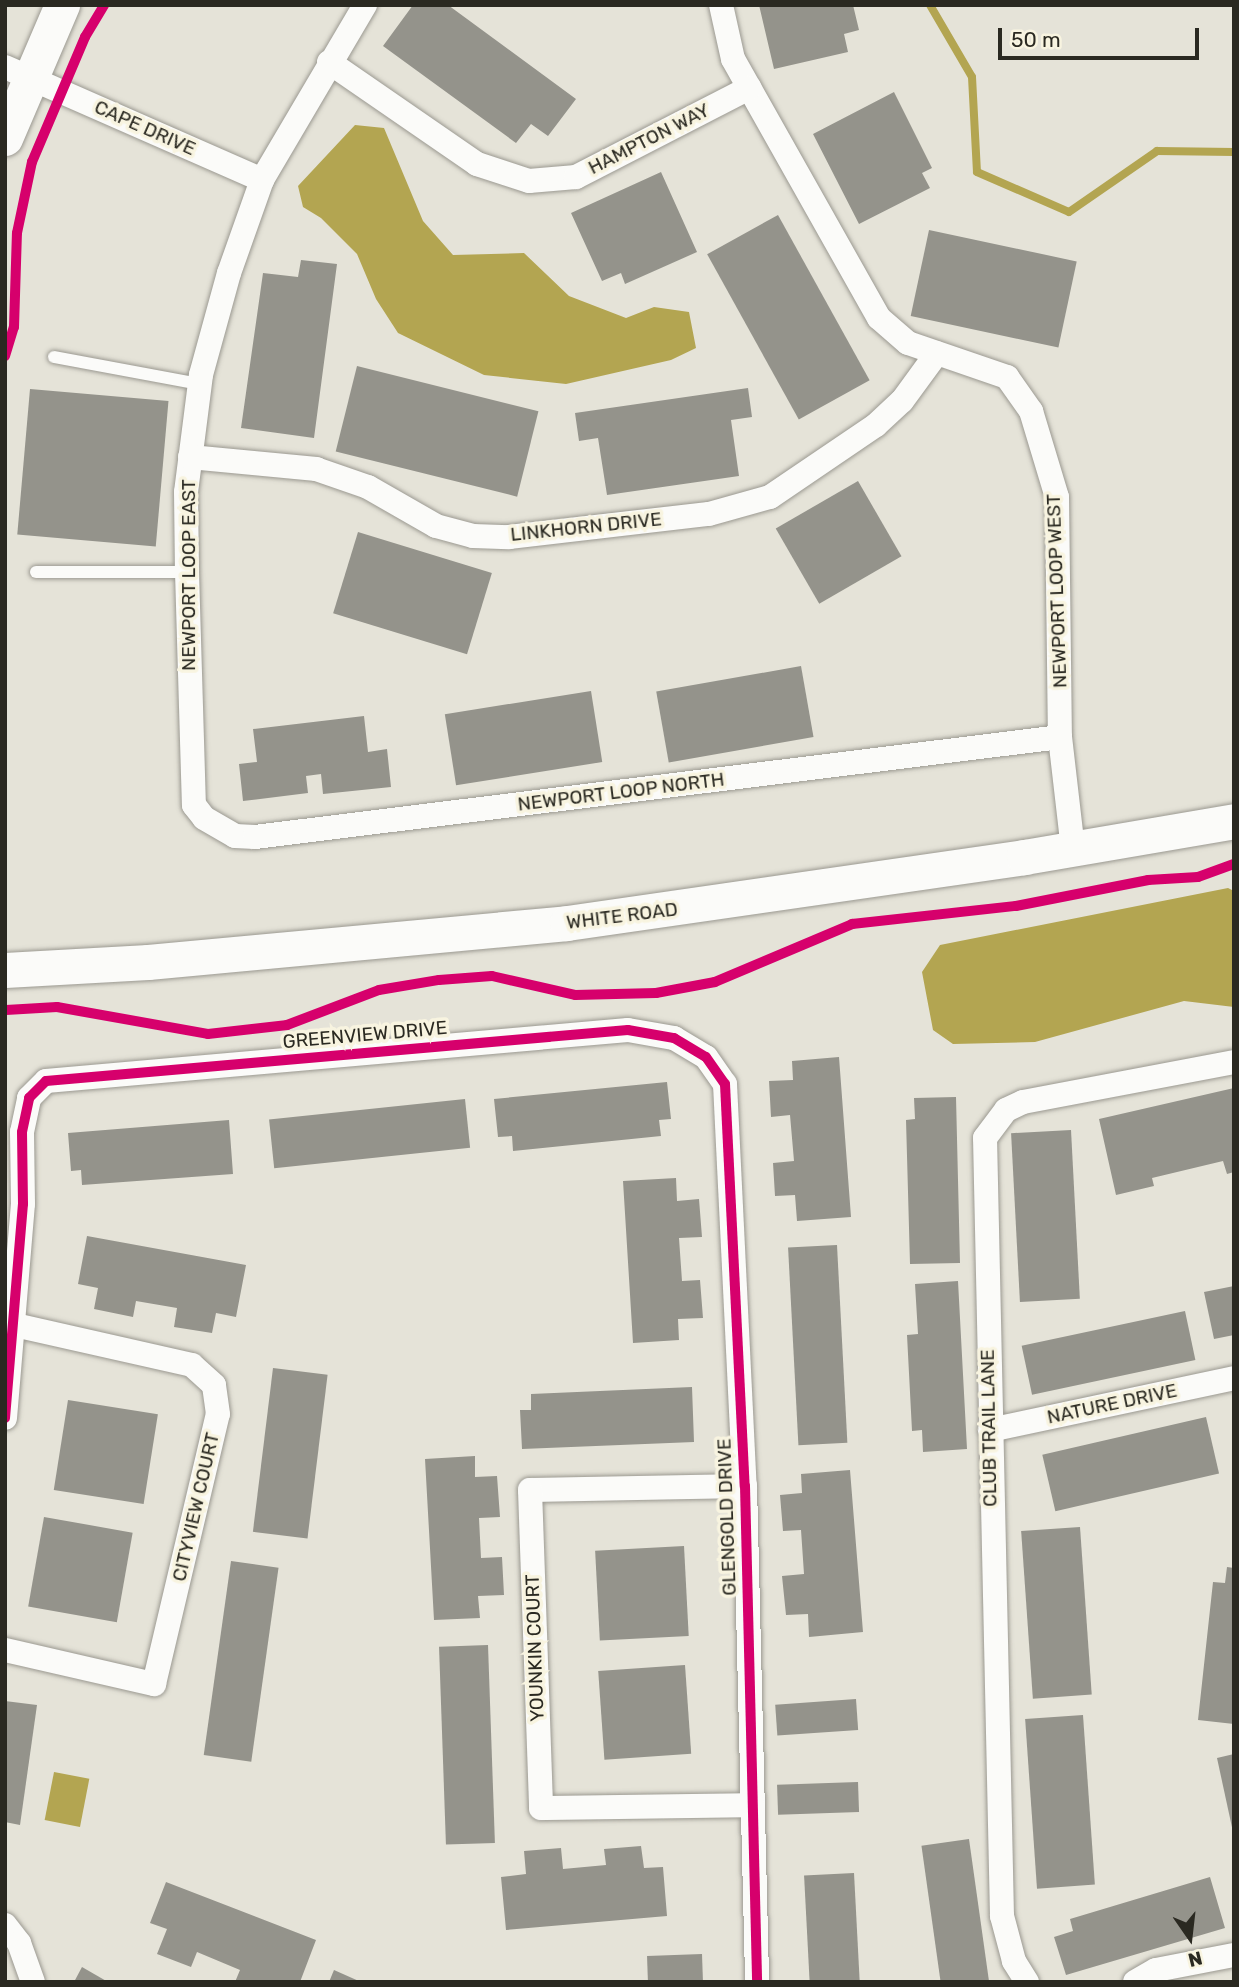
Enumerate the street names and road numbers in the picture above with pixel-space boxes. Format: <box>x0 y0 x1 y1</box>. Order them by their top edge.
street label: CAPE DRIVE <box>91 96 199 160</box>
street label: HAMPTON WAY <box>584 99 714 179</box>
street label: NEWPORT LOOP EAST <box>178 479 200 671</box>
street label: NEWPORT LOOP WEST <box>1042 493 1072 689</box>
street label: LINKHORN DRIVE <box>509 508 663 546</box>
street label: NEWPORT LOOP NORTH <box>516 768 726 816</box>
street label: WHITE ROAD <box>565 898 679 934</box>
street label: GREENVIEW DRIVE <box>282 1016 448 1054</box>
street label: CLUB TRAIL LANE <box>976 1349 1002 1507</box>
street label: NATURE DRIVE <box>1045 1379 1179 1429</box>
street label: CITYVIEW COURT <box>168 1430 224 1584</box>
street label: GLENGOLD DRIVE <box>713 1438 741 1596</box>
street label: YOUNKIN COURT <box>521 1574 549 1722</box>

